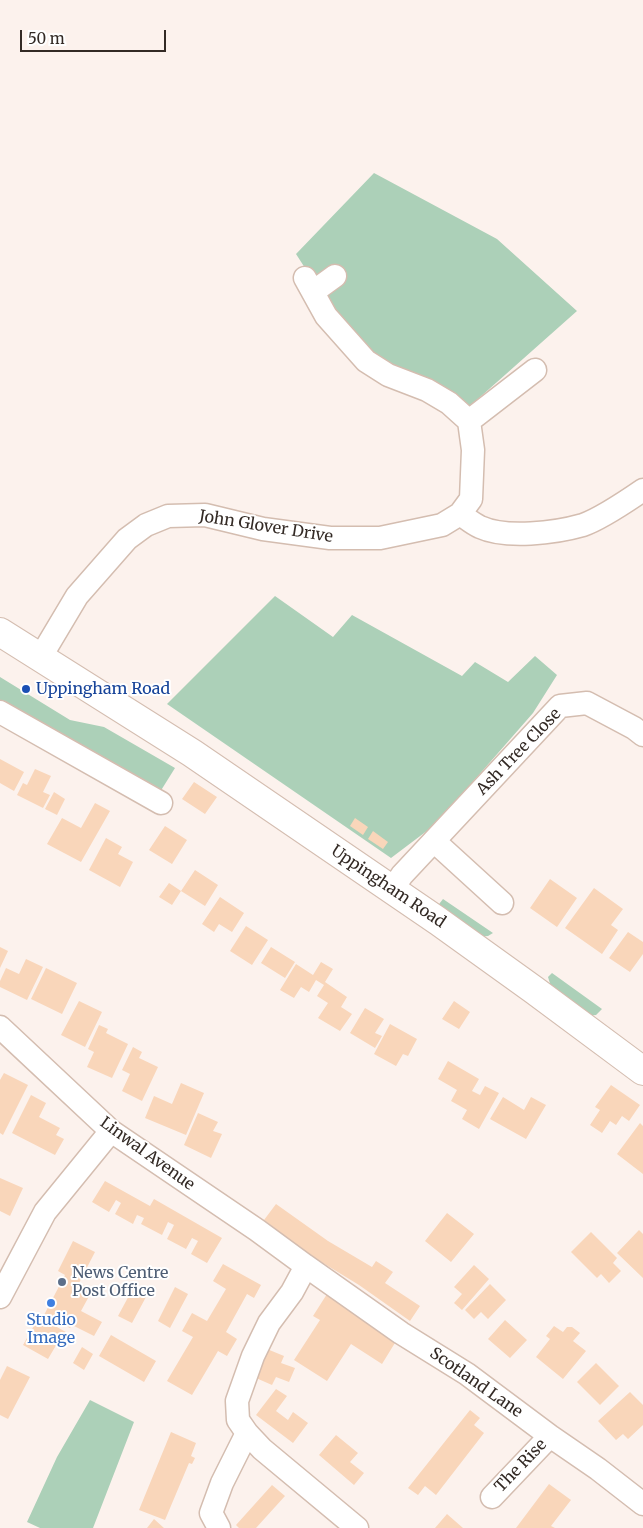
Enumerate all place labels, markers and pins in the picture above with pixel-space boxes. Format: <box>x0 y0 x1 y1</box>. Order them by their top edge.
place label: Uppingham Road <box>36 679 170 699</box>
marker: Uppingham Road <box>20 683 32 695</box>
place label: News Centre Post Office <box>72 1263 168 1301</box>
marker: News Centre Post Office <box>56 1276 68 1288</box>
marker: Studio Image <box>45 1297 57 1309</box>
place label: Studio Image <box>26 1310 76 1348</box>

